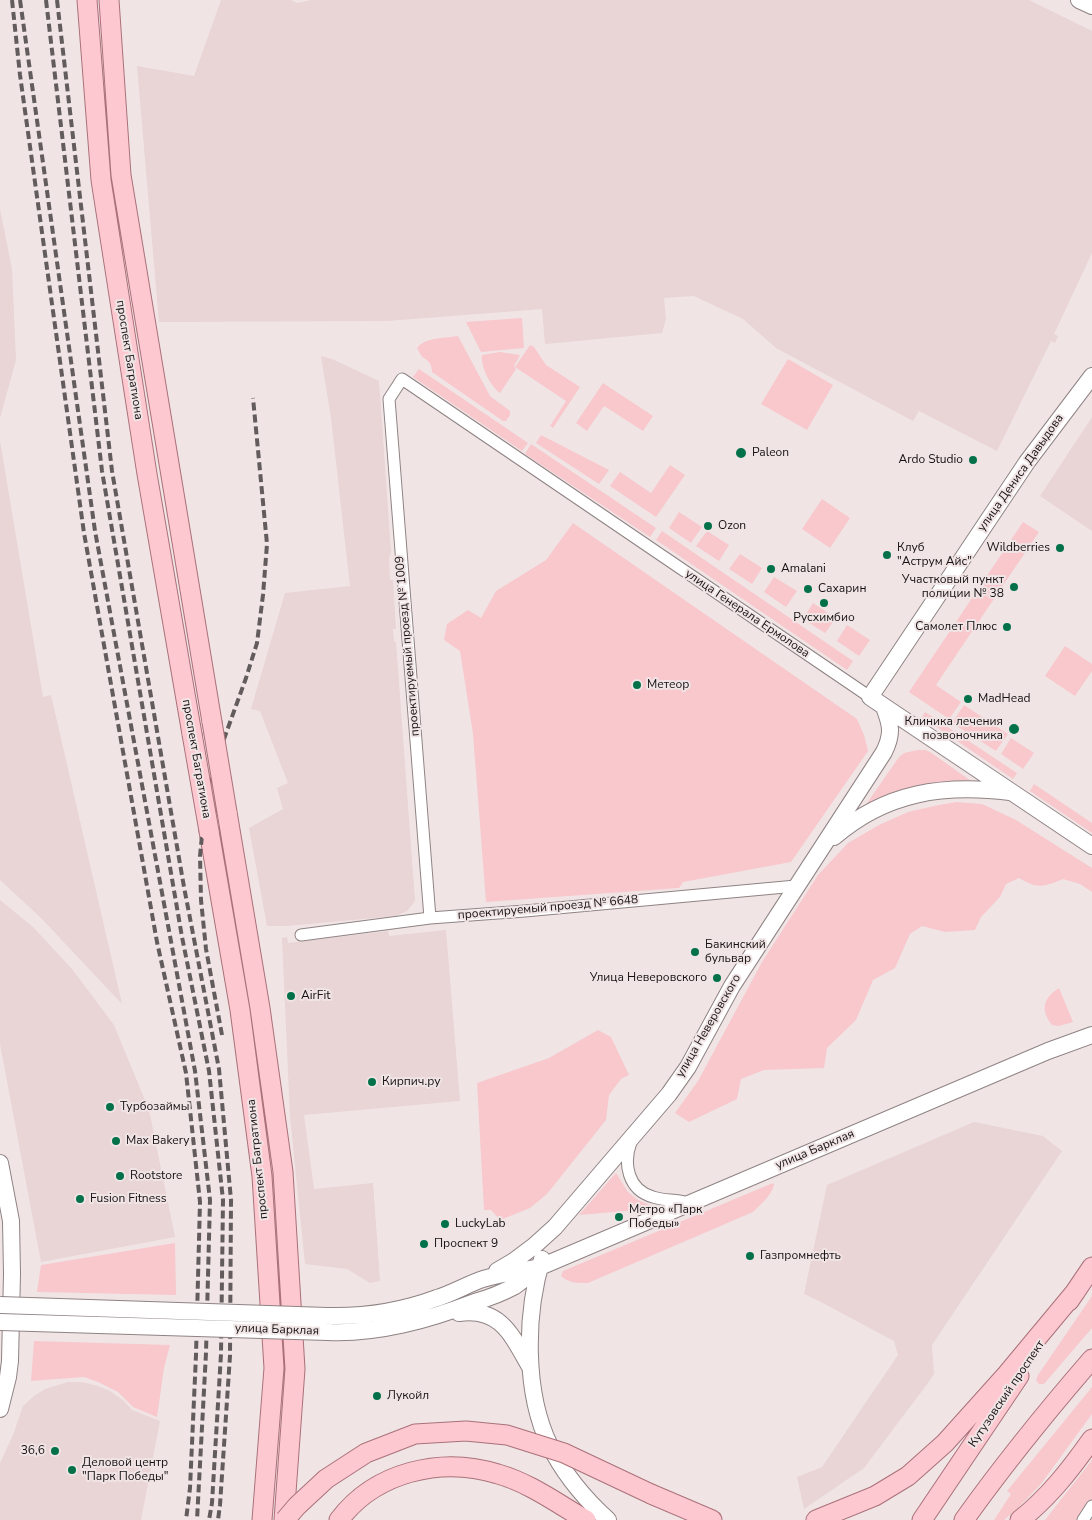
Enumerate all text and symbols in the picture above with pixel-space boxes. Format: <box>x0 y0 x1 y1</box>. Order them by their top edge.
street label: проспект Багратиона <box>112 299 146 421</box>
street label: улица Дениса Давыдова <box>975 412 1067 534</box>
marker: Paleon <box>734 446 748 460</box>
place label: Paleon <box>752 446 789 460</box>
place label: Ardo Studio <box>899 453 963 467</box>
marker: Ardo Studio <box>967 454 979 466</box>
place label: Ozon <box>718 519 746 533</box>
marker: Ozon <box>702 520 714 532</box>
place label: Клуб "Аструм Айс" <box>897 541 972 569</box>
place label: Wildberries <box>987 541 1050 555</box>
marker: Wildberries <box>1054 542 1066 554</box>
marker: Клуб "Аструм Айс" <box>881 549 893 561</box>
street label: проектируемый проезд № 1009 <box>393 555 423 737</box>
place label: Amalani <box>781 562 826 576</box>
marker: Amalani <box>765 563 777 575</box>
street label: улица Генерала Ермолова <box>682 567 812 661</box>
place label: Участковый пункт полиции № 38 <box>902 573 1004 601</box>
marker: Участковый пункт полиции № 38 <box>1008 581 1020 593</box>
place label: Сахарин <box>818 582 866 596</box>
marker: Сахарин <box>802 583 814 595</box>
marker: Русхимбио <box>818 597 830 609</box>
place label: Русхимбио <box>793 611 855 625</box>
place label: Самолет Плюс <box>915 620 997 634</box>
marker: Самолет Плюс <box>1001 621 1013 633</box>
place label: Метеор <box>647 678 689 692</box>
marker: Метеор <box>631 679 643 691</box>
place label: MadHead <box>978 692 1030 706</box>
marker: MadHead <box>962 693 974 705</box>
street label: проспект Багратиона <box>178 698 214 820</box>
place label: Клиника лечения позвоночника <box>904 715 1003 743</box>
marker: Клиника лечения позвоночника <box>1007 722 1021 736</box>
street label: проектируемый проезд № 6648 <box>457 893 639 923</box>
place label: Бакинский бульвар <box>705 938 766 966</box>
marker: Бакинский бульвар <box>689 946 701 958</box>
place label: Улица Неверовского <box>590 971 707 985</box>
street label: улица Неверовского <box>674 972 744 1080</box>
marker: Улица Неверовского <box>711 972 723 984</box>
place label: AirFit <box>301 989 330 1003</box>
marker: AirFit <box>285 990 297 1002</box>
place label: Кирпич.ру <box>382 1075 441 1089</box>
marker: Кирпич.ру <box>366 1076 378 1088</box>
street label: проспект Багратиона <box>245 1098 271 1220</box>
place label: Турбозаймы <box>120 1100 189 1114</box>
marker: Турбозаймы <box>104 1101 116 1113</box>
street label: улица Барклая <box>773 1127 857 1173</box>
place label: Max Bakery <box>126 1134 190 1148</box>
marker: Max Bakery <box>110 1135 122 1147</box>
place label: Rootstore <box>130 1169 183 1183</box>
marker: Rootstore <box>114 1170 126 1182</box>
place label: Fusion Fitness <box>90 1192 167 1206</box>
marker: Fusion Fitness <box>74 1193 86 1205</box>
place label: Метро «Парк Победы» <box>629 1203 702 1231</box>
marker: Метро «Парк Победы» <box>613 1211 625 1223</box>
place label: LuckyLab <box>455 1217 506 1231</box>
marker: LuckyLab <box>439 1218 451 1230</box>
place label: Проспект 9 <box>434 1237 498 1251</box>
marker: Проспект 9 <box>418 1238 430 1250</box>
place label: Газпромнефть <box>760 1249 841 1263</box>
marker: Газпромнефть <box>744 1250 756 1262</box>
street label: улица Барклая <box>235 1321 319 1339</box>
street label: Кутузовский проспект <box>966 1338 1048 1450</box>
place label: Лукойл <box>387 1389 429 1403</box>
marker: Лукойл <box>371 1390 383 1402</box>
place label: 36,6 <box>21 1444 45 1458</box>
marker: 36,6 <box>49 1445 61 1457</box>
place label: Деловой центр "Парк Победы" <box>82 1456 168 1484</box>
marker: Деловой центр "Парк Победы" <box>66 1464 78 1476</box>

